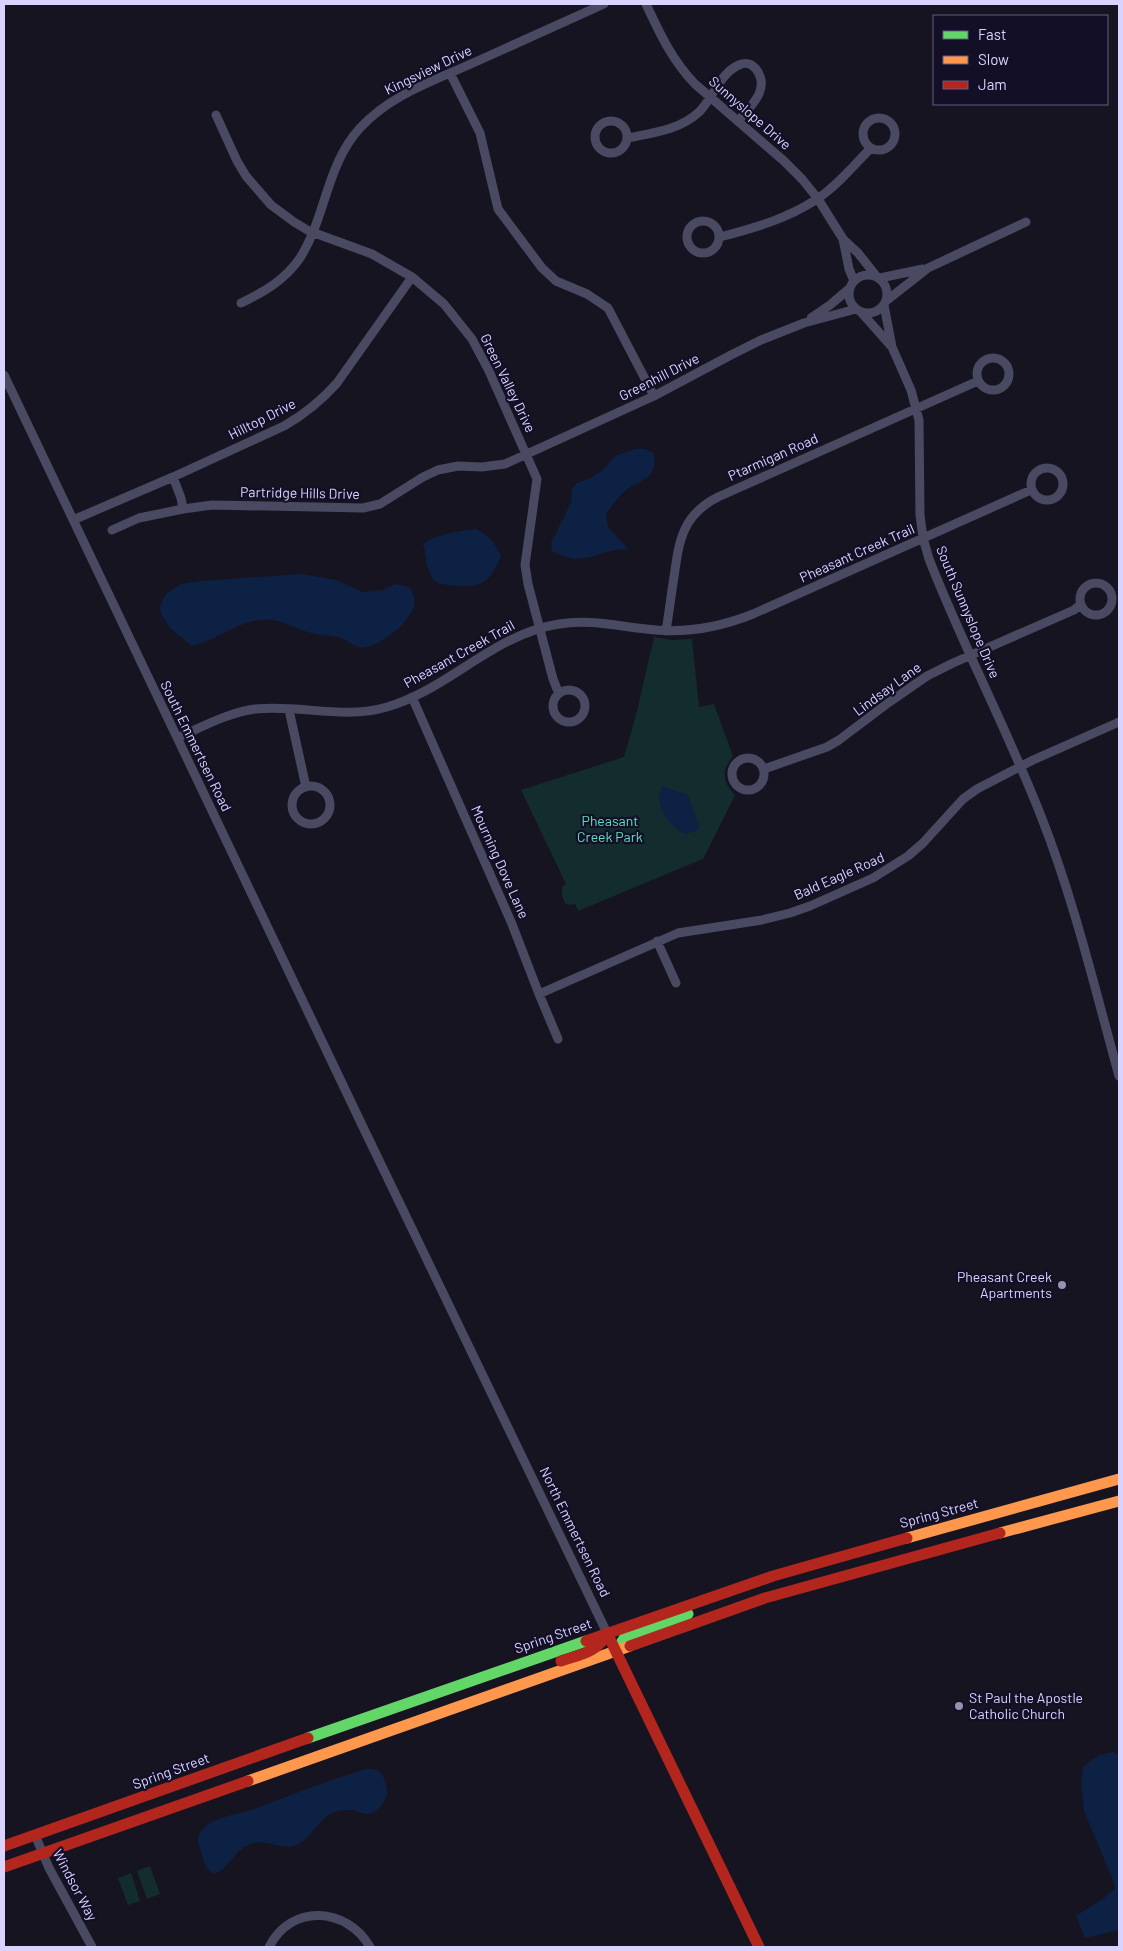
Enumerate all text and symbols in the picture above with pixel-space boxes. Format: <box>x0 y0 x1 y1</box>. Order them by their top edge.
legend <box>933 15 1108 105</box>
text: Fast <box>978 25 1006 43</box>
street label: Kingsview Drive <box>381 41 474 98</box>
text: Slow <box>978 50 1009 68</box>
street label: Sunnyslope Drive <box>706 72 795 153</box>
text: Jam <box>978 75 1007 93</box>
street label: Green Valley Drive <box>477 331 540 435</box>
street label: Greenhill Drive <box>616 349 702 404</box>
street label: Hilltop Drive <box>225 394 298 443</box>
street label: Ptarmigan Road <box>725 429 820 484</box>
street label: Partridge Hills Drive <box>240 483 360 502</box>
street label: Pheasant Creek Trail <box>797 520 917 586</box>
street label: South Sunnyslope Drive <box>933 543 1004 681</box>
street label: Pheasant Creek Trail <box>400 616 517 691</box>
street label: Lindsay Lane <box>849 658 924 719</box>
street label: South Emmertsen Road <box>157 678 236 814</box>
street label: Mourning Dove Lane <box>468 803 533 921</box>
park label: Pheasant Creek Park <box>577 812 643 845</box>
street label: Bald Eagle Road <box>791 848 887 903</box>
place label: Pheasant Creek Apartments <box>957 1268 1052 1301</box>
marker: Pheasant Creek Apartments <box>1056 1279 1068 1291</box>
street label: North Emmertsen Road <box>537 1464 614 1600</box>
street label: Spring Street <box>898 1494 980 1531</box>
street label: Spring Street <box>512 1614 594 1657</box>
place label: St Paul the Apostle Catholic Church <box>969 1689 1083 1722</box>
marker: St Paul the Apostle Catholic Church <box>953 1700 965 1712</box>
street label: Spring Street <box>130 1749 212 1792</box>
street label: Windsor Way <box>50 1846 102 1924</box>

